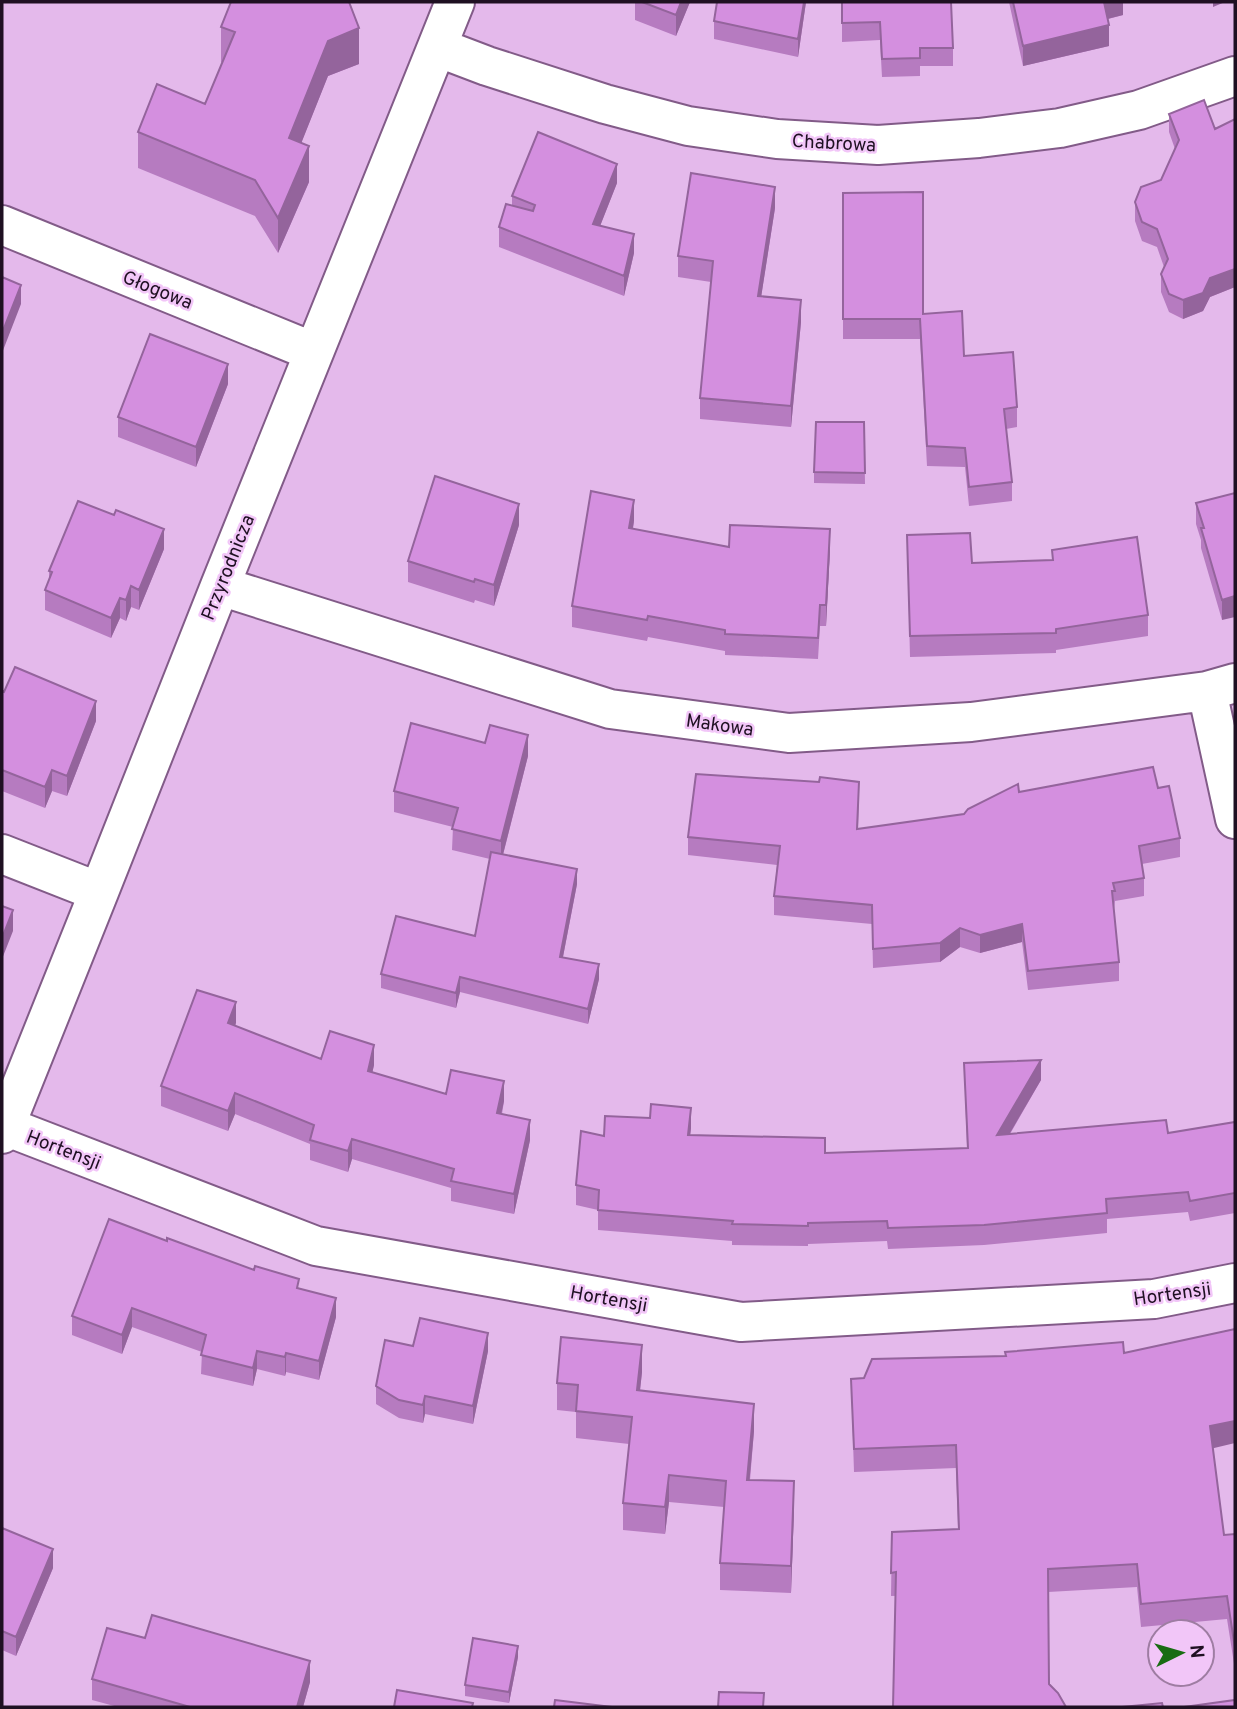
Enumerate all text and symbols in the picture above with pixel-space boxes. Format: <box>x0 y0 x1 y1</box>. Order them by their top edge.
street label: Chabrowa <box>791 130 877 158</box>
street label: Głogowa <box>119 266 196 316</box>
street label: Przyrodnicza <box>197 511 261 624</box>
street label: Makowa <box>684 709 755 743</box>
street label: Hortensji <box>22 1126 104 1176</box>
street label: Hortensji <box>1132 1278 1213 1312</box>
street label: Hortensji <box>568 1281 649 1319</box>
north arrow <box>1146 1618 1216 1688</box>
text: N <box>1183 1644 1208 1660</box>

